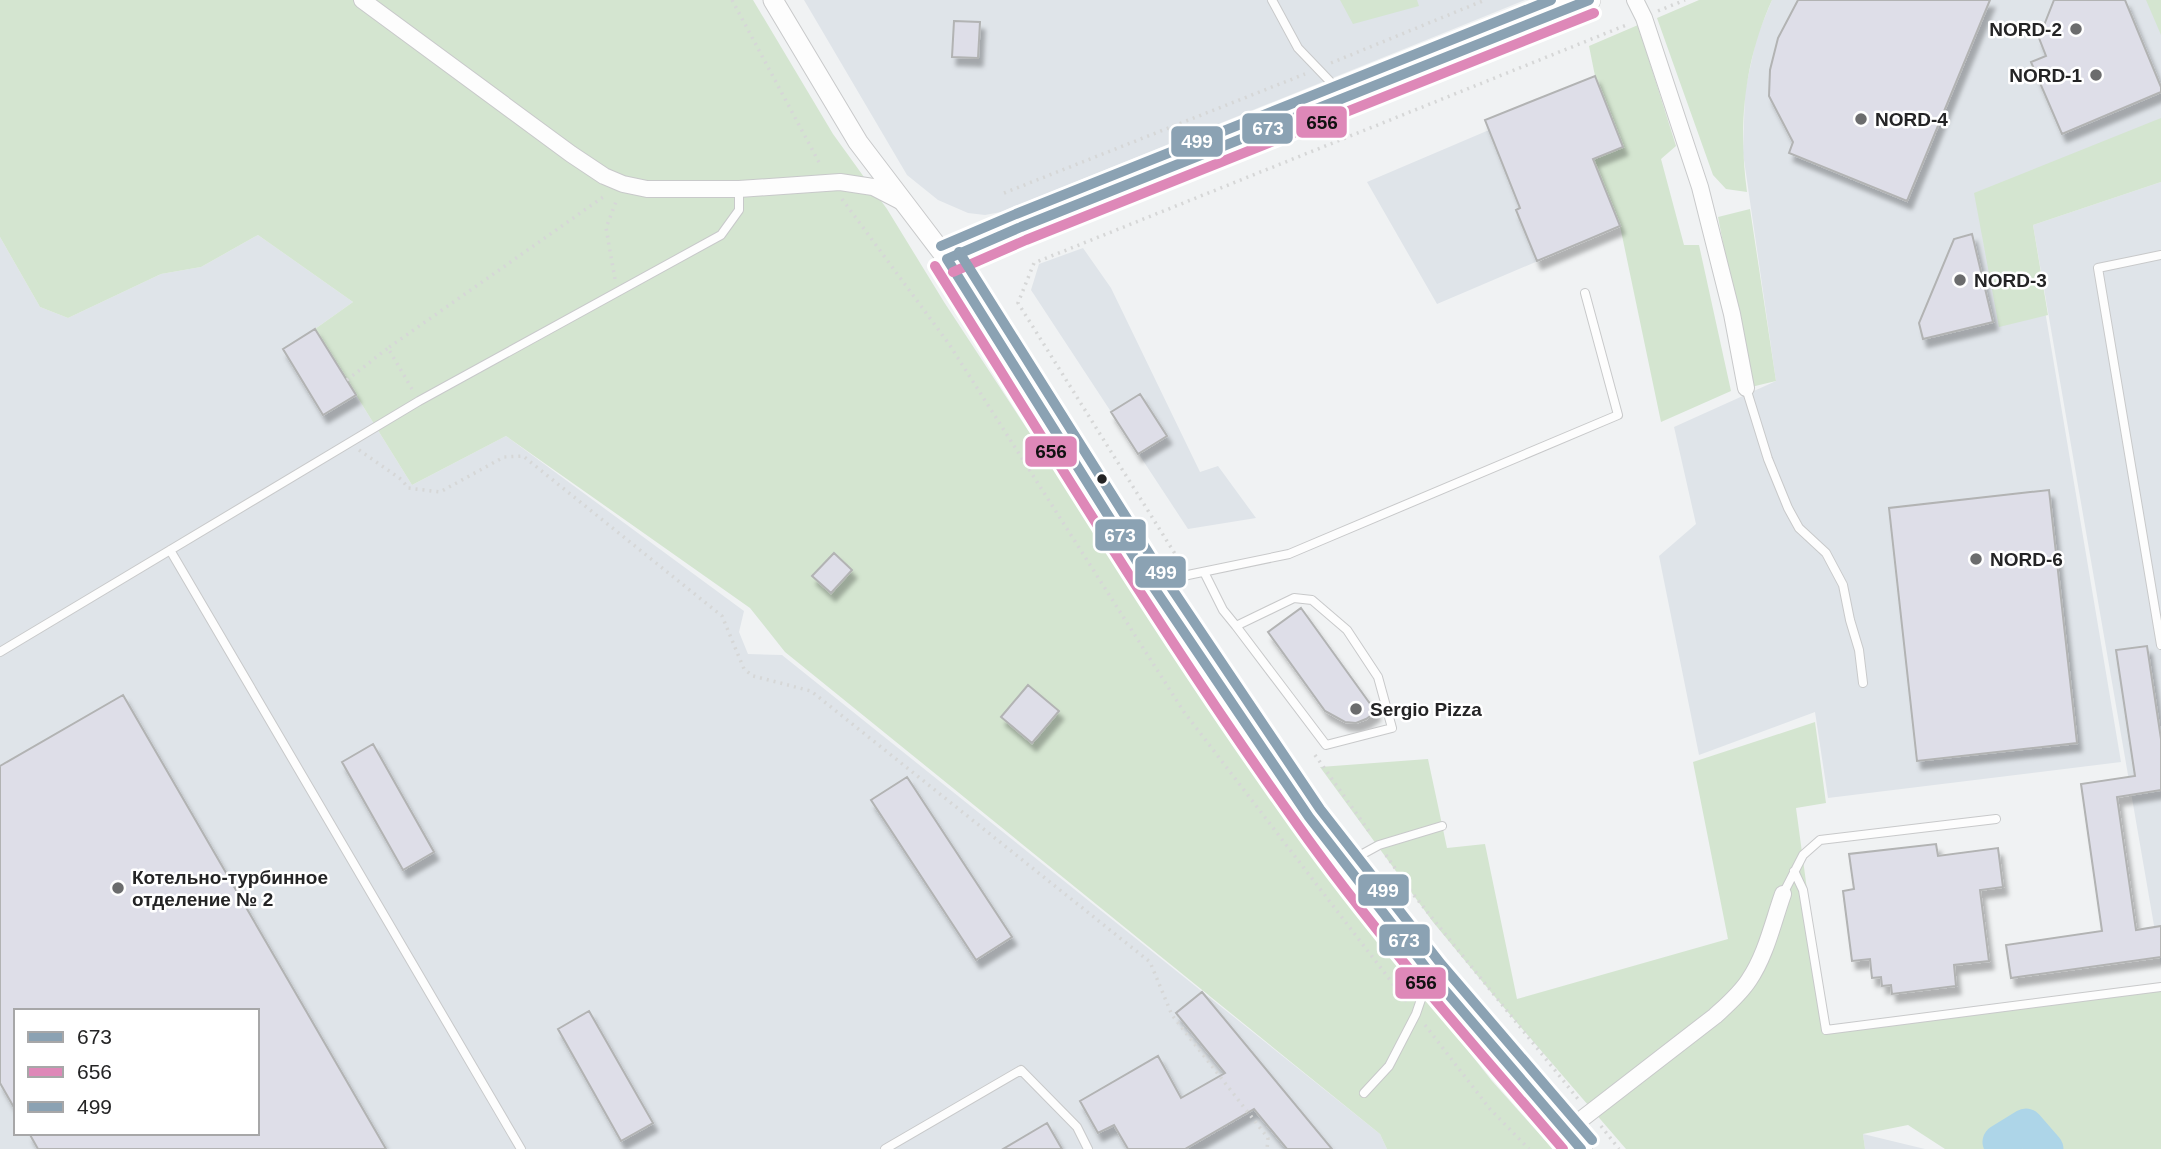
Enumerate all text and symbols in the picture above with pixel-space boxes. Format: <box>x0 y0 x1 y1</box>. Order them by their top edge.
place label: NORD-2 <box>1989 19 2062 40</box>
marker: NORD-2 <box>2068 21 2084 37</box>
place label: NORD-1 <box>2009 65 2082 86</box>
marker: NORD-1 <box>2088 67 2104 83</box>
line badge: 656 <box>1295 105 1348 139</box>
place label: NORD-4 <box>1875 109 1948 130</box>
marker: NORD-4 <box>1853 111 1869 127</box>
line badge: 673 <box>1241 112 1294 145</box>
text: 656 <box>1306 112 1338 133</box>
text: 673 <box>1252 118 1284 139</box>
line badge: 499 <box>1170 125 1224 158</box>
text: 499 <box>1181 131 1213 152</box>
place label: NORD-3 <box>1974 270 2047 291</box>
marker: NORD-3 <box>1952 272 1968 288</box>
line badge: 656 <box>1024 435 1078 468</box>
text: 656 <box>1035 441 1067 462</box>
unlabelled marker <box>1095 472 1109 486</box>
line badge: 673 <box>1094 518 1147 552</box>
text: 673 <box>1104 525 1136 546</box>
place label: NORD-6 <box>1990 549 2063 570</box>
marker: NORD-6 <box>1968 551 1984 567</box>
line badge: 499 <box>1134 555 1187 589</box>
text: 499 <box>1145 562 1177 583</box>
place label: Sergio Pizza <box>1370 699 1482 720</box>
marker: Sergio Pizza <box>1348 701 1364 717</box>
place label: Котельно-турбинное отделение № 2 <box>132 867 328 910</box>
line badge: 499 <box>1357 873 1410 907</box>
marker: Котельно-турбинное отделение № 2 <box>110 880 126 896</box>
text: 499 <box>1367 880 1399 901</box>
line badge: 673 <box>1378 923 1431 957</box>
text: 673 <box>1388 930 1420 951</box>
line badge: 656 <box>1394 966 1447 1000</box>
text: 656 <box>1405 972 1437 993</box>
legend <box>14 1009 259 1135</box>
text: 673 <box>77 1025 112 1048</box>
text: 656 <box>77 1060 112 1083</box>
text: 499 <box>77 1095 112 1118</box>

